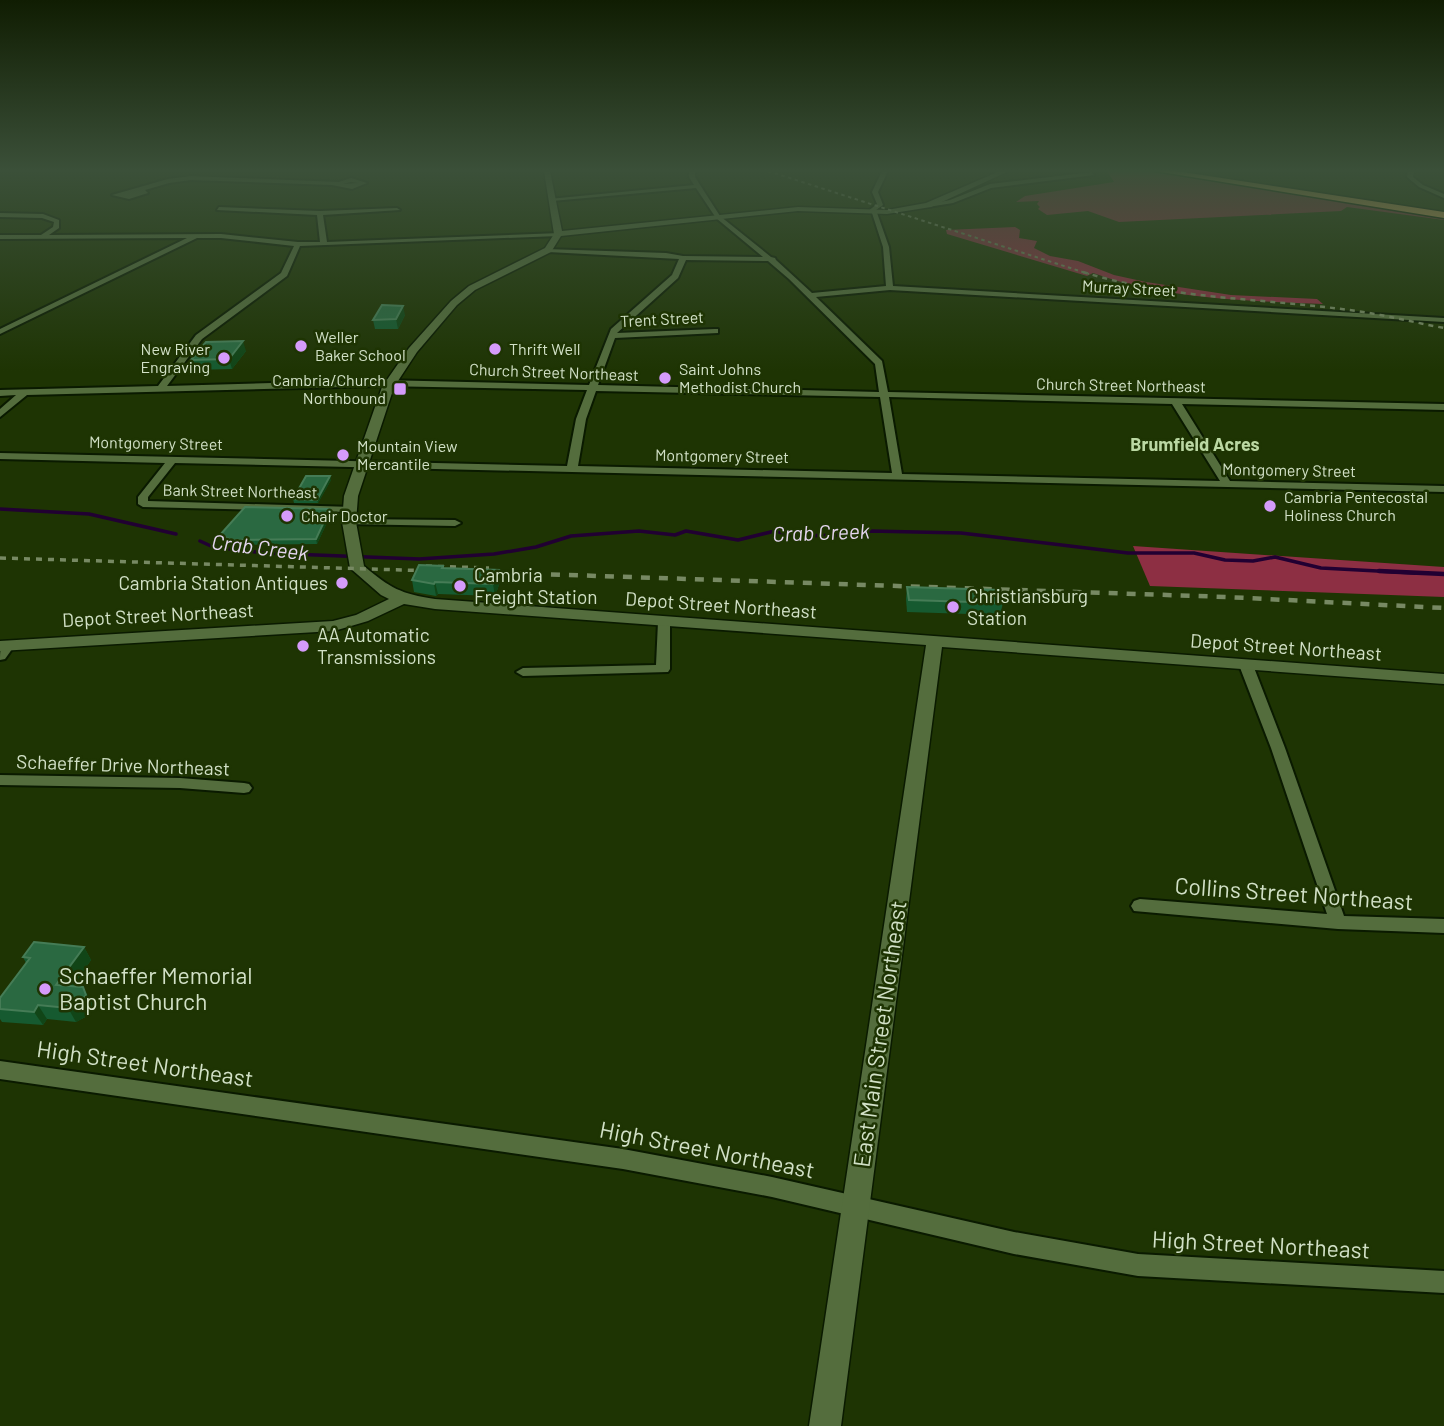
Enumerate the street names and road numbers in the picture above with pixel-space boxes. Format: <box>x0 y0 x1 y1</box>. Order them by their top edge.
street label: Murray Street <box>1082 276 1176 299</box>
street label: Trent Street <box>620 307 704 330</box>
street label: Church Street Northeast <box>469 359 639 384</box>
street label: Church Street Northeast <box>1036 374 1206 395</box>
street label: Montgomery Street <box>89 432 223 453</box>
street label: Montgomery Street <box>655 445 789 466</box>
street label: Montgomery Street <box>1222 459 1356 480</box>
street label: Bank Street Northeast <box>162 480 318 501</box>
street label: Depot Street Northeast <box>624 586 818 623</box>
street label: Depot Street Northeast <box>61 598 254 631</box>
street label: Depot Street Northeast <box>1189 628 1383 665</box>
street label: Schaeffer Drive Northeast <box>16 749 230 780</box>
street label: Collins Street Northeast <box>1174 871 1414 915</box>
street label: East Main Street Northeast <box>846 899 912 1169</box>
street label: High Street Northeast <box>35 1034 255 1092</box>
street label: High Street Northeast <box>597 1114 817 1184</box>
street label: High Street Northeast <box>1151 1224 1371 1264</box>

